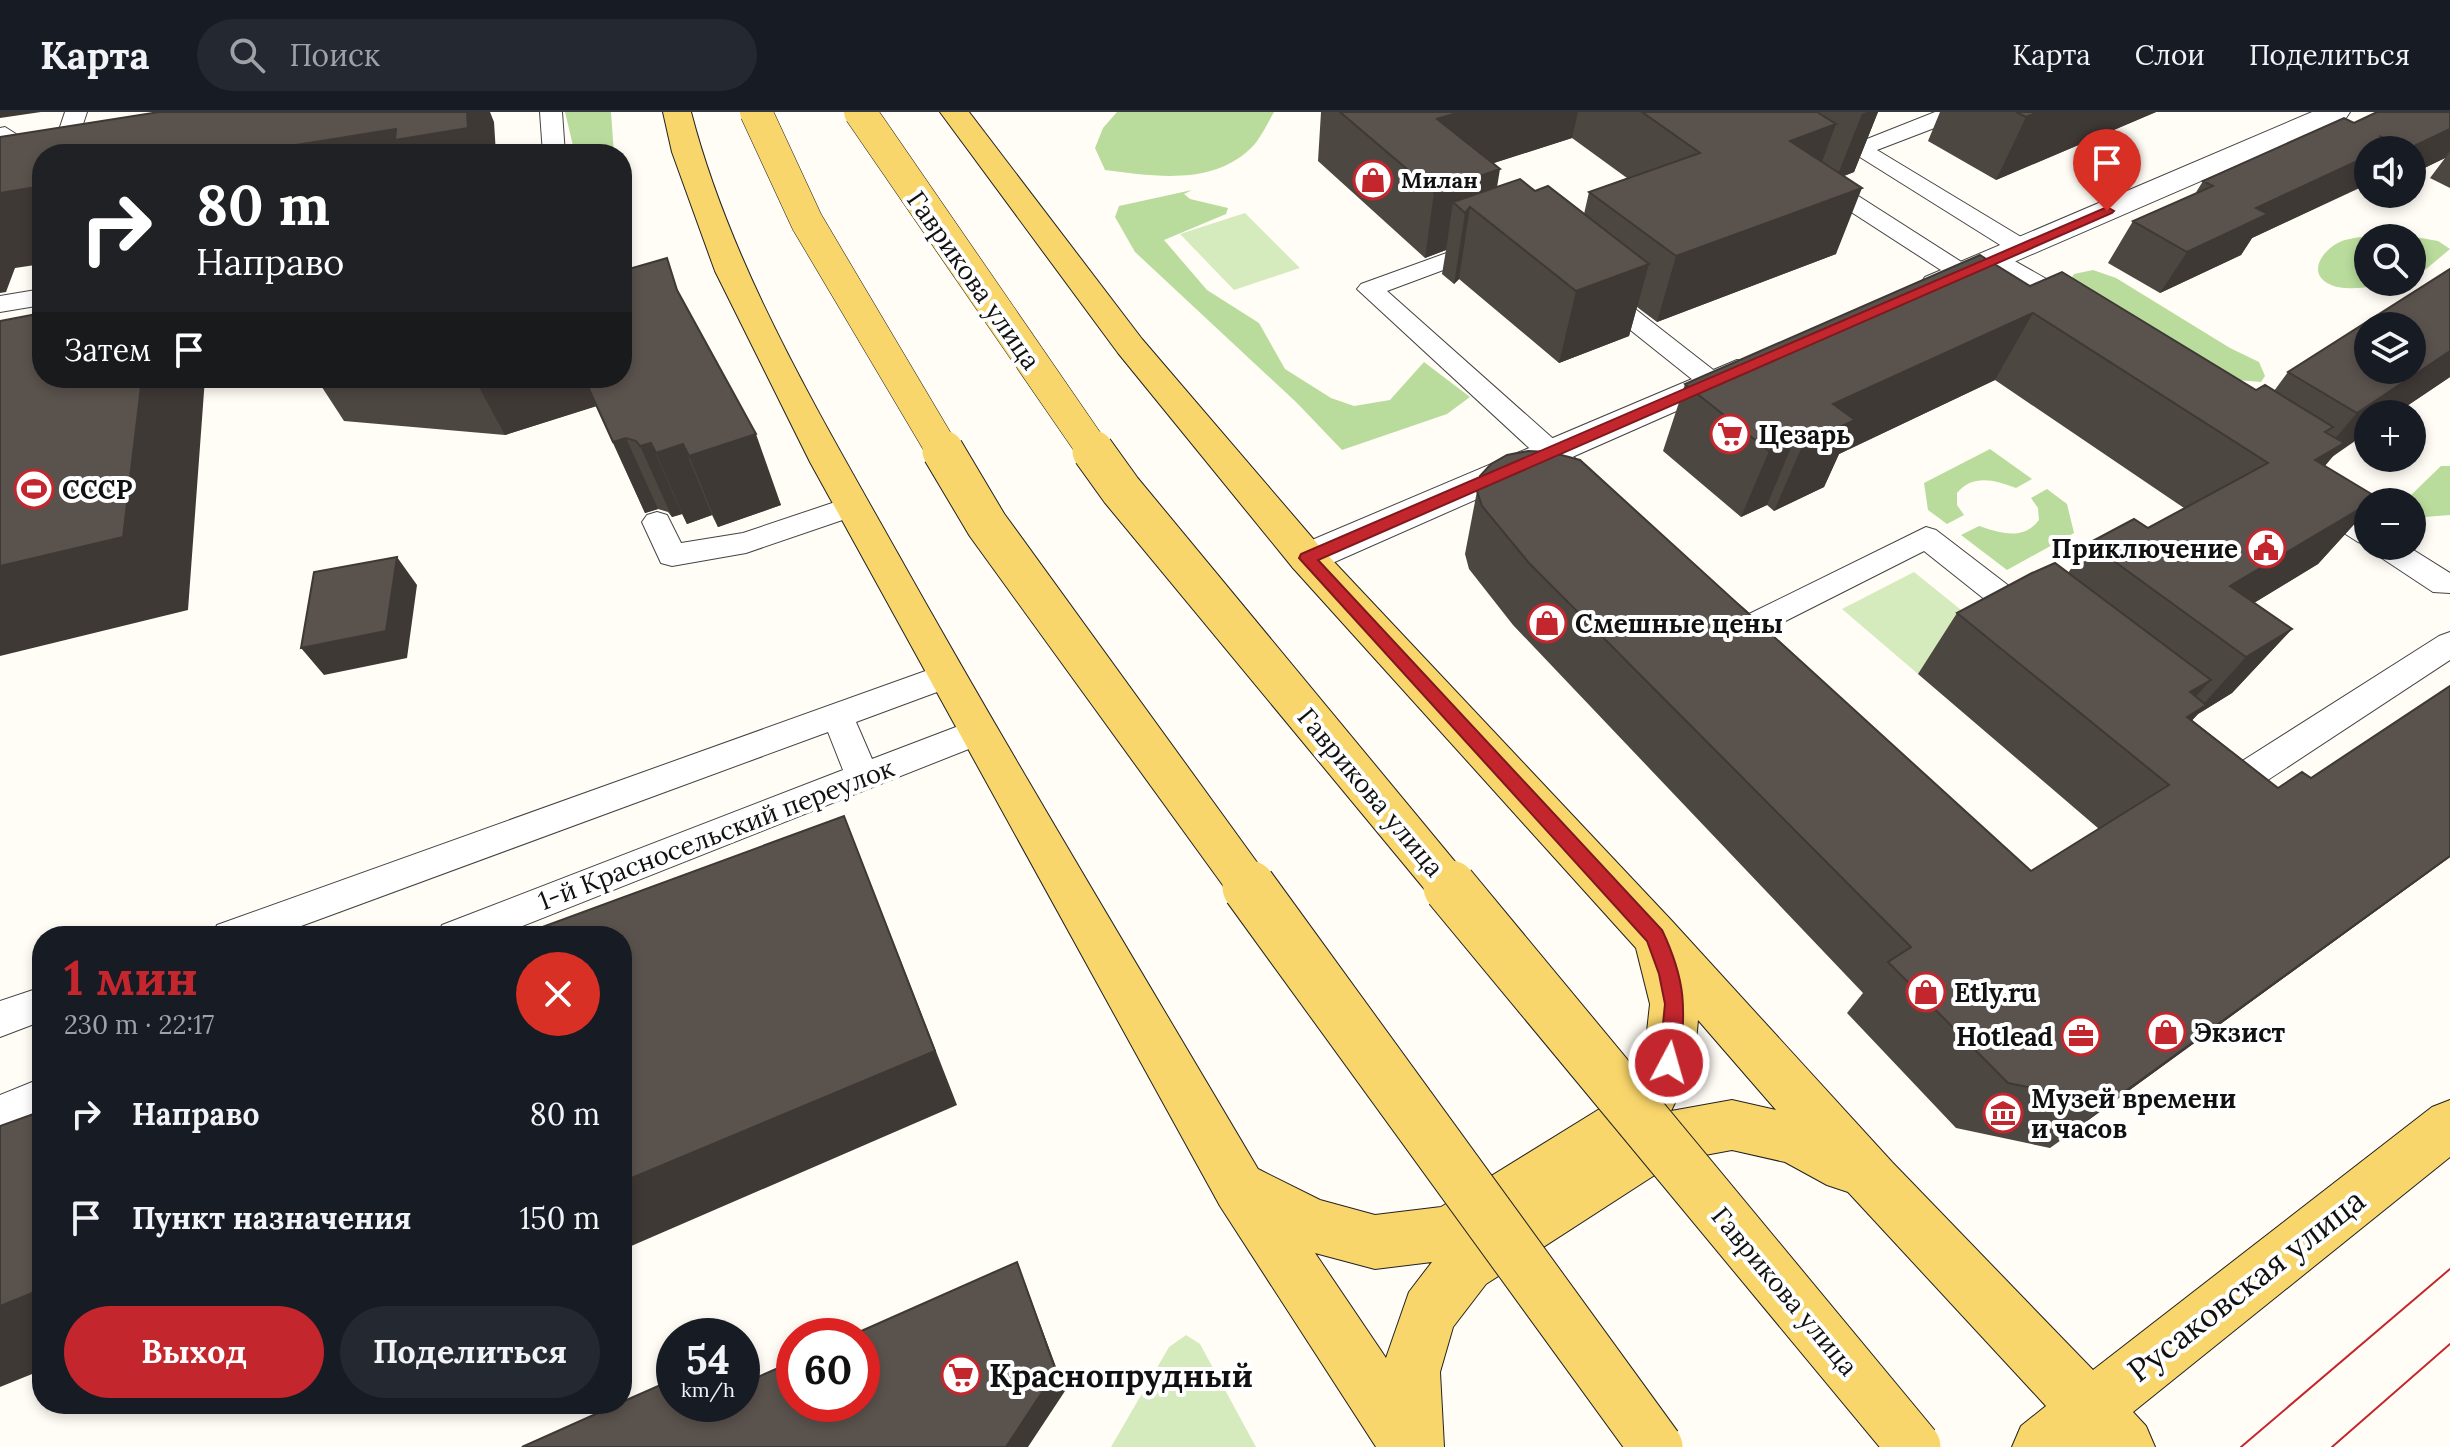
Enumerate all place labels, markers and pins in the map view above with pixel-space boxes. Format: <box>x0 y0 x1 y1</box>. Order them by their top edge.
pin <box>2073 129 2141 211</box>
shop icon: Милан <box>1352 159 1394 201</box>
place label: Милан <box>1401 166 1478 194</box>
supermarket icon: Цезарь <box>1709 413 1751 455</box>
place label: Цезарь <box>1758 418 1851 451</box>
sports icon: СССР <box>13 468 55 510</box>
place label: СССР <box>62 473 133 506</box>
public building icon: Приключение <box>2245 527 2287 569</box>
place label: Приключение <box>2051 532 2238 565</box>
shop icon: Смешные цены <box>1526 602 1568 644</box>
place label: Смешные цены <box>1575 607 1783 640</box>
shop icon: Etly.ru <box>1905 971 1947 1013</box>
place label: Etly.ru <box>1954 976 2037 1009</box>
shop icon: Экзист <box>2145 1011 2187 1053</box>
office icon: Hotlead <box>2060 1015 2102 1057</box>
place label: Экзист <box>2194 1016 2286 1049</box>
place label: Hotlead <box>1956 1020 2053 1053</box>
place label: Музей времени и часов <box>2031 1082 2236 1145</box>
museum icon: Музей времени и часов <box>1982 1092 2024 1134</box>
supermarket icon: Краснопрудный <box>940 1354 982 1396</box>
place label: Краснопрудный <box>989 1355 1253 1396</box>

